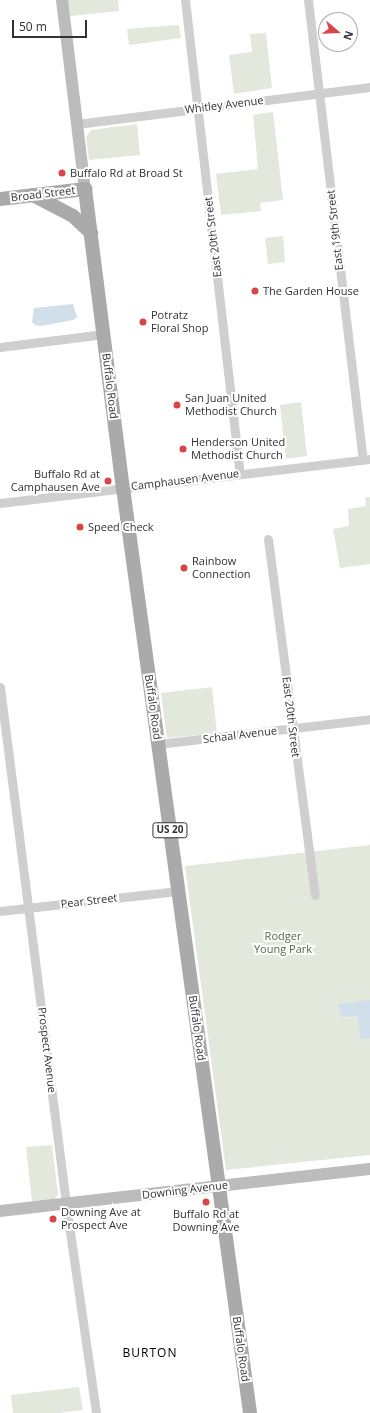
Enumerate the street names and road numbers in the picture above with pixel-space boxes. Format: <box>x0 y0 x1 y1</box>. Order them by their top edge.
street label: Whitley Avenue <box>184 94 264 116</box>
street label: Broad Street <box>10 184 76 204</box>
street label: East 19th Street <box>324 189 346 271</box>
street label: East 20th Street <box>202 196 224 278</box>
street label: Buffalo Road <box>99 353 121 419</box>
street label: Camphausen Avenue <box>130 467 240 493</box>
street label: Buffalo Road <box>142 673 164 741</box>
street label: East 20th Street <box>280 676 302 758</box>
street label: Schaal Avenue <box>202 724 278 746</box>
road number: US 20 <box>152 822 188 838</box>
street label: Pear Street <box>60 891 118 911</box>
street label: Buffalo Road <box>186 994 208 1062</box>
street label: Prospect Avenue <box>35 1006 59 1094</box>
street label: Downing Avenue <box>141 1178 229 1202</box>
street label: Buffalo Road <box>230 1315 252 1383</box>

